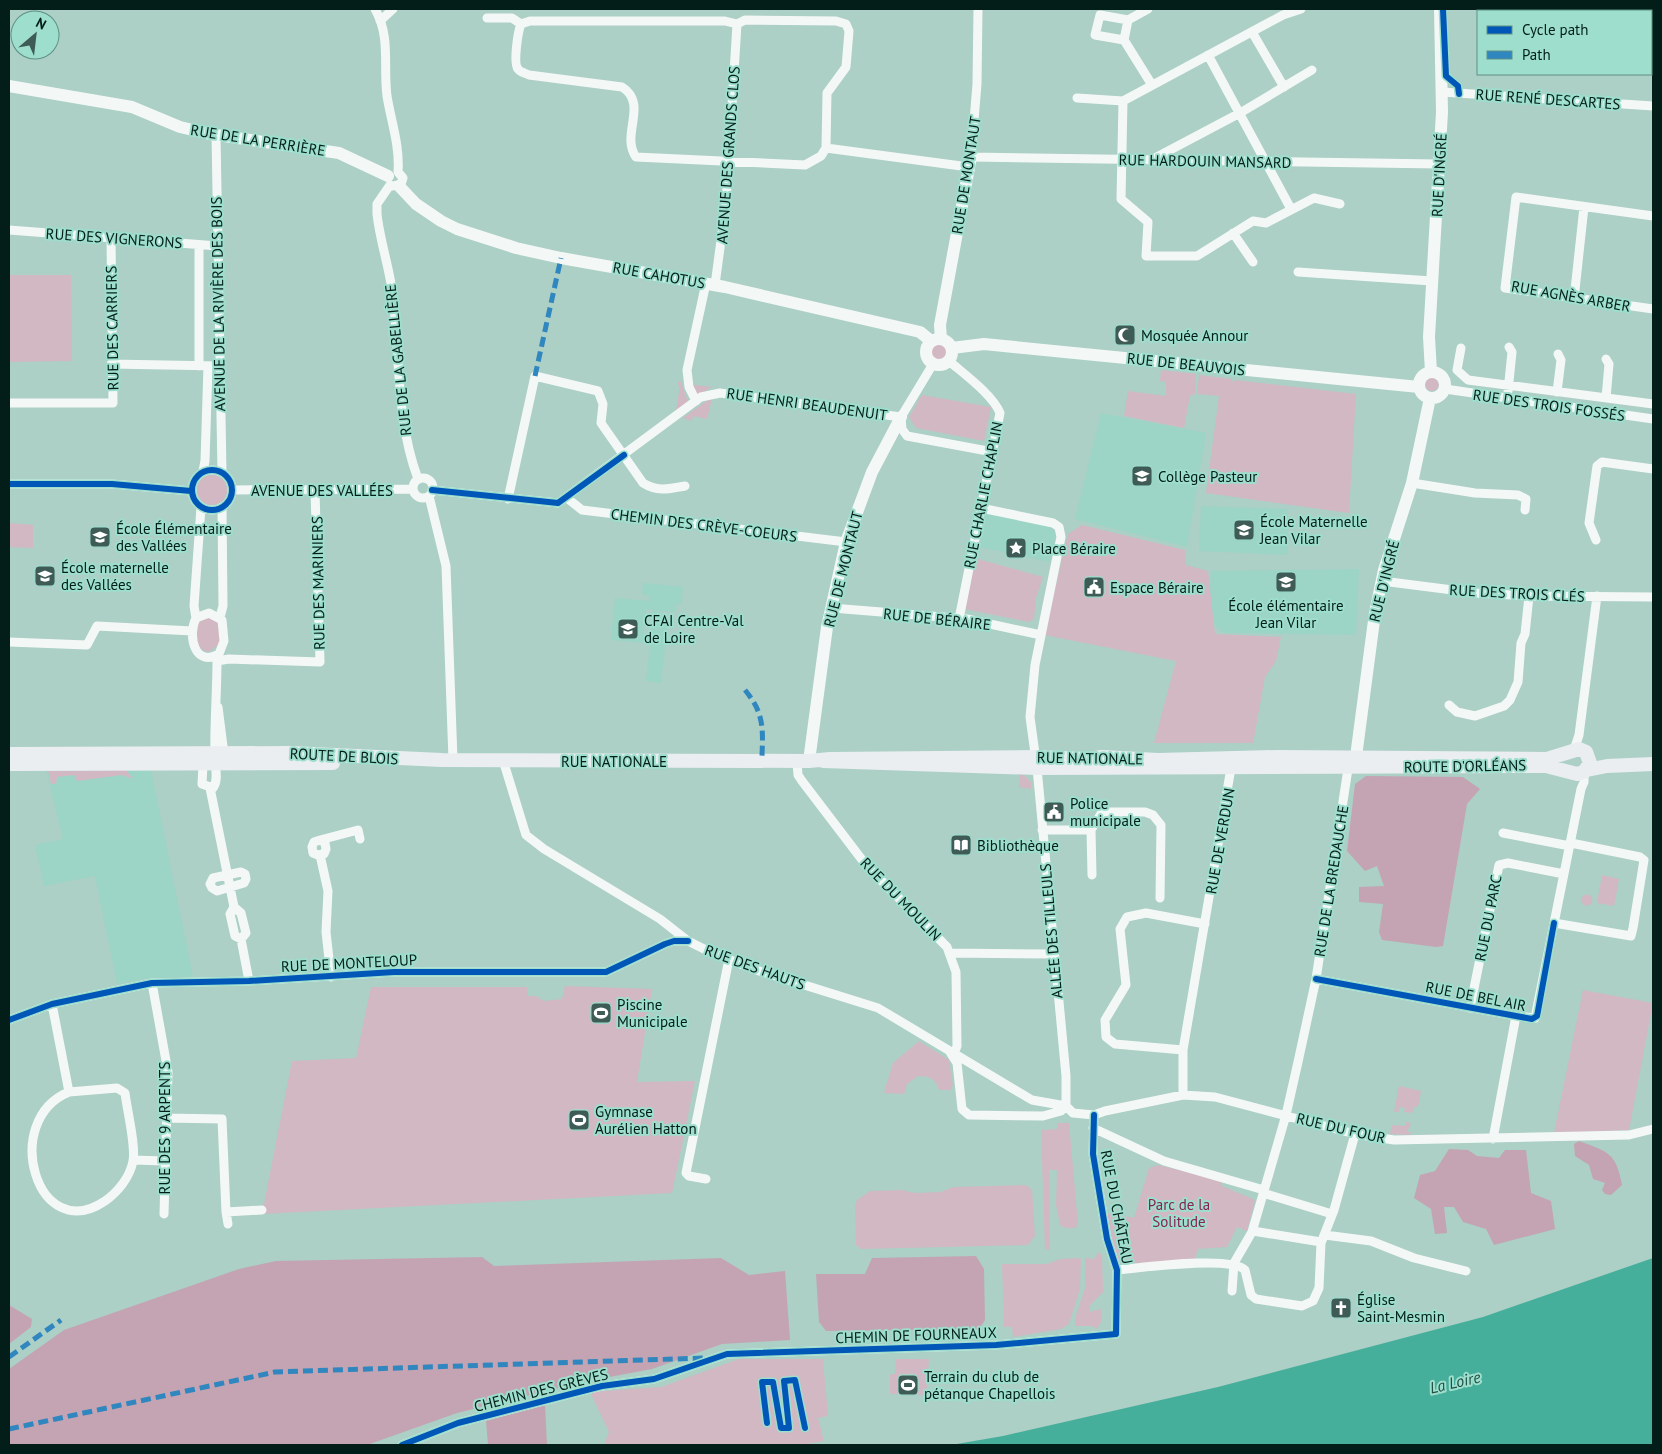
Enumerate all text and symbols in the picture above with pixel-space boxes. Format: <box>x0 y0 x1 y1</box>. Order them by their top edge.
north arrow <box>10 10 60 60</box>
legend <box>1477 10 1652 75</box>
text: N <box>33 13 49 34</box>
text: Cycle path <box>1522 20 1588 39</box>
text: Path <box>1522 45 1551 64</box>
street label: AVENUE DES GRANDS CLOS <box>712 65 744 245</box>
street label: RUE RENÉ DESCARTES <box>1475 84 1621 114</box>
street label: RUE DE MONTAUT <box>947 114 985 235</box>
street label: RUE DE LA PERRIÈRE <box>189 120 327 160</box>
street label: RUE D'INGRÉ <box>1427 133 1451 217</box>
street label: RUE HARDOUIN MANSARD <box>1118 150 1292 172</box>
street label: AVENUE DE LA RIVIÈRE DES BOIS <box>207 196 229 412</box>
street label: RUE DES VIGNERONS <box>45 224 183 252</box>
street label: RUE CAHOTUS <box>611 258 707 292</box>
street label: RUE DES CARRIERS <box>101 265 123 390</box>
street label: RUE AGNÈS ARBER <box>1510 276 1632 316</box>
street label: RUE DE LA GABELLIÈRE <box>381 283 415 437</box>
mosque icon: Mosquée Annour <box>1113 323 1137 347</box>
place label: Mosquée Annour <box>1141 326 1248 345</box>
street label: RUE DE BEAUVOIS <box>1126 348 1246 380</box>
street label: RUE HENRI BEAUDENUIT <box>725 383 889 425</box>
street label: RUE DES TROIS FOSSÉS <box>1472 385 1626 425</box>
street label: RUE CHARLIE CHAPLIN <box>959 420 1007 570</box>
school or university icon: Collège Pasteur <box>1130 464 1154 488</box>
place label: Collège Pasteur <box>1158 467 1257 486</box>
street label: AVENUE DES VALLÉES <box>251 481 393 500</box>
street label: CHEMIN DES CRÈVE-COEURS <box>610 504 798 546</box>
street label: RUE DE MONTAUT <box>819 508 867 629</box>
place label: École Maternelle Jean Vilar <box>1259 512 1368 548</box>
street label: RUE DES MARINIERS <box>307 516 329 650</box>
school or university icon: École Maternelle Jean Vilar <box>1232 518 1256 542</box>
place label: École Élémentaire des Vallées <box>116 519 232 555</box>
school or university icon: École Élémentaire des Vallées <box>88 525 112 549</box>
place icon: Place Béraire <box>1004 536 1028 560</box>
street label: RUE D'INGRÉ <box>1365 538 1403 624</box>
place label: Place Béraire <box>1032 539 1116 558</box>
place label: École maternelle des Vallées <box>61 558 169 594</box>
school or university icon: École maternelle des Vallées <box>33 564 57 588</box>
school or university icon: École élémentaire Jean Vilar <box>1274 570 1298 594</box>
public building icon: Espace Béraire <box>1082 575 1106 599</box>
place label: Espace Béraire <box>1110 578 1204 597</box>
street label: RUE DES TROIS CLÉS <box>1449 580 1585 606</box>
place label: École élémentaire Jean Vilar <box>1228 596 1344 632</box>
street label: RUE DE BÉRAIRE <box>882 604 992 634</box>
place label: CFAI Centre-Val de Loire <box>644 611 744 647</box>
school or university icon: CFAI Centre-Val de Loire <box>616 617 640 641</box>
street label: ROUTE DE BLOIS <box>289 744 399 768</box>
street label: RUE NATIONALE <box>1037 748 1143 768</box>
street label: RUE NATIONALE <box>561 752 667 771</box>
street label: ROUTE D'ORLÉANS <box>1404 755 1526 777</box>
street label: RUE DE VERDUN <box>1201 787 1239 895</box>
place label: Police municipale <box>1070 794 1141 830</box>
public building icon: Police municipale <box>1042 800 1066 824</box>
street label: RUE DE LA BREDAUCHE <box>1310 804 1352 958</box>
library icon: Bibliothèque <box>949 833 973 857</box>
place label: Bibliothèque <box>977 836 1059 855</box>
street label: RUE DU MOULIN <box>856 853 946 945</box>
street label: ALLÉE DES TILLEULS <box>1036 863 1066 999</box>
street label: RUE DU PARC <box>1470 873 1506 963</box>
street label: RUE DES HAUTS <box>702 940 808 994</box>
street label: RUE DE MONTELOUP <box>280 950 418 976</box>
street label: RUE DE BEL AIR <box>1424 977 1528 1015</box>
place label: Piscine Municipale <box>617 995 688 1031</box>
sports icon: Piscine Municipale <box>589 1001 613 1025</box>
street label: RUE DES 9 ARPENTS <box>155 1062 174 1194</box>
place label: Gymnase Aurélien Hatton <box>595 1102 697 1138</box>
sports icon: Gymnase Aurélien Hatton <box>567 1108 591 1132</box>
street label: RUE DU FOUR <box>1294 1108 1388 1148</box>
street label: RUE DU CHÂTEAU <box>1097 1148 1137 1266</box>
park label: Parc de la Solitude <box>1148 1195 1210 1231</box>
place label: Église Saint-Mesmin <box>1357 1290 1445 1326</box>
church icon: Église Saint-Mesmin <box>1329 1296 1353 1320</box>
street label: CHEMIN DE FOURNEAUX <box>835 1323 997 1347</box>
street label: CHEMIN DES GRÈVES <box>472 1364 610 1416</box>
water label: La Loire <box>1428 1366 1483 1398</box>
place label: Terrain du club de pétanque Chapellois <box>924 1367 1055 1403</box>
sports icon: Terrain du club de pétanque Chapellois <box>896 1373 920 1397</box>

